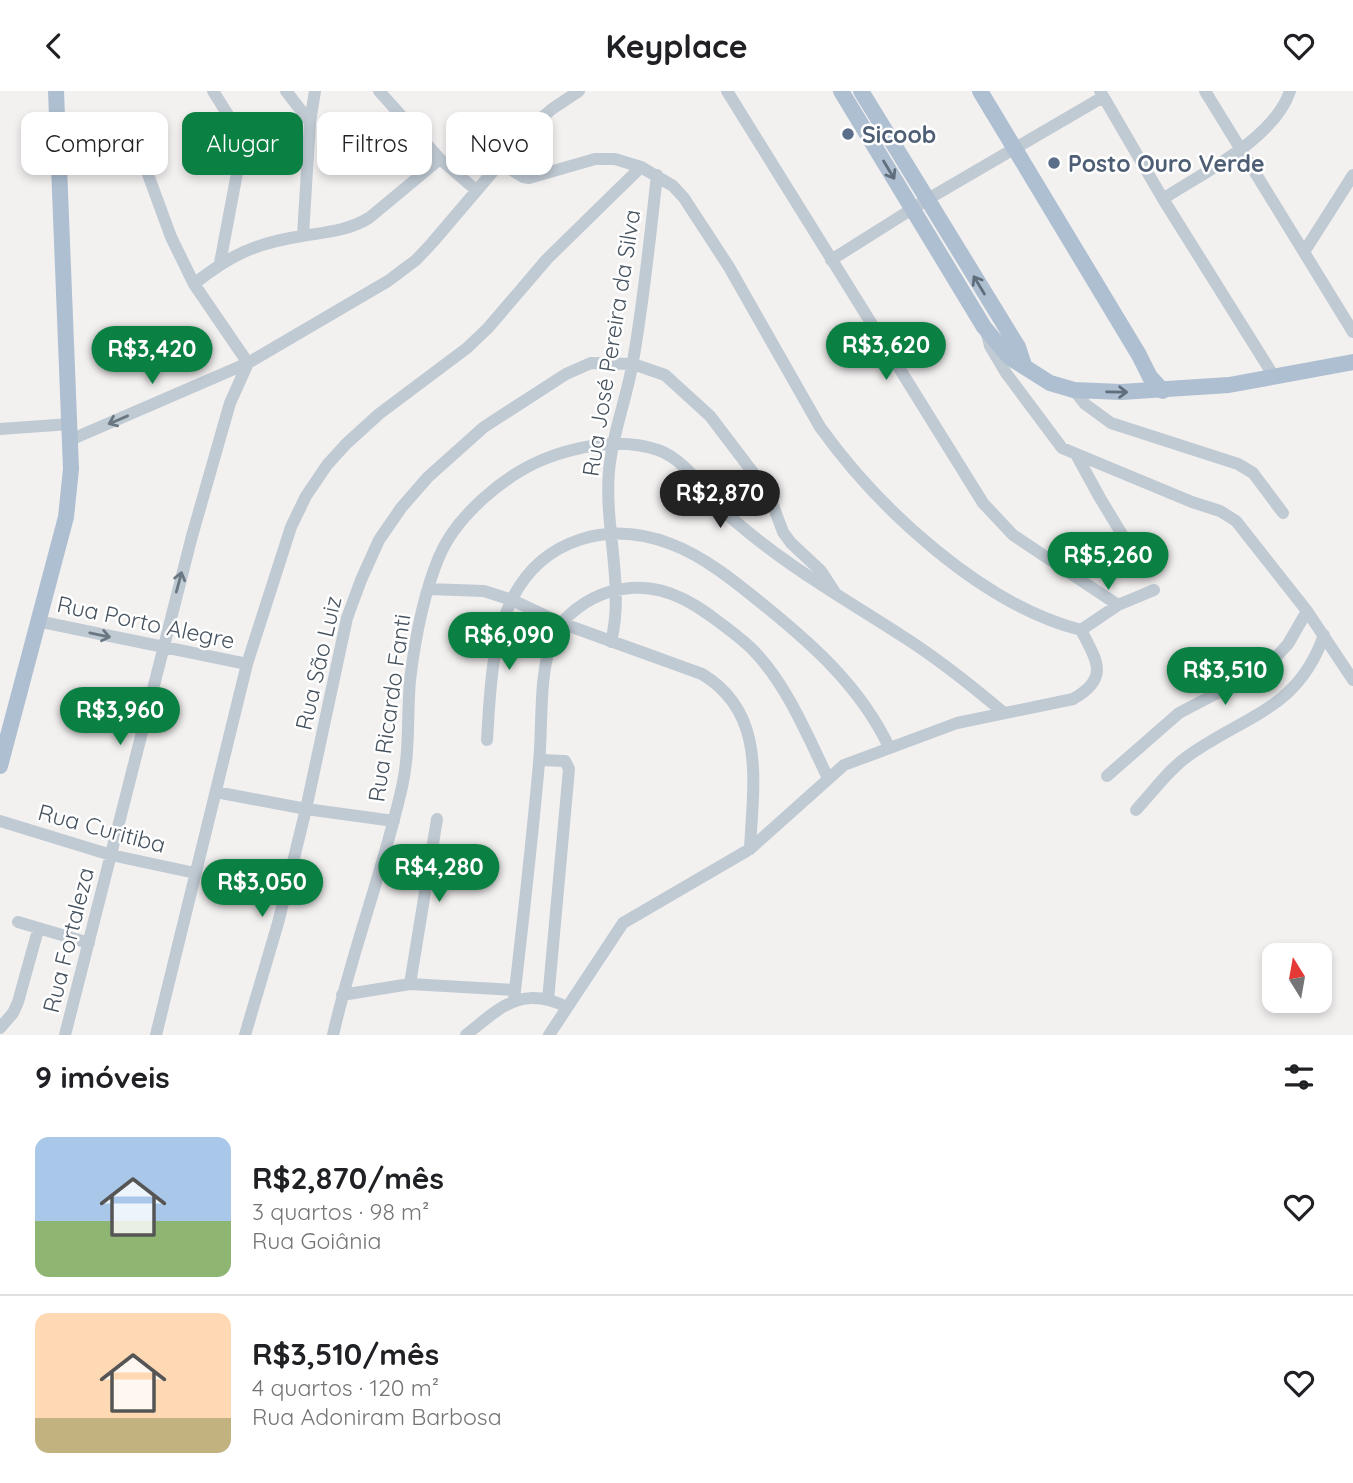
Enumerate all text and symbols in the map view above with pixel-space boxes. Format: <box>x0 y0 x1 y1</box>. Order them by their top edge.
text: Keyplace <box>605 26 748 66</box>
icon: back <box>35 27 73 65</box>
icon: heart <box>1280 27 1318 65</box>
chip: Comprar <box>21 112 168 175</box>
chip: Alugar <box>182 112 303 175</box>
chip: Filtros <box>317 112 432 175</box>
chip: Novo <box>446 112 553 175</box>
place label: Sicoob <box>862 120 936 149</box>
marker: Sicoob <box>840 126 856 142</box>
place label: Posto Ouro Verde <box>1068 149 1265 178</box>
marker: Posto Ouro Verde <box>1046 155 1062 171</box>
one-way arrow <box>883 160 897 180</box>
street label: Rua José Pereira da Silva <box>576 207 646 479</box>
one-way arrow <box>971 275 985 295</box>
pin: R$3,620 <box>821 323 951 382</box>
pin: R$3,420 <box>87 327 217 386</box>
text: R$3,620 <box>842 330 930 359</box>
text: R$3,420 <box>108 334 196 363</box>
one-way arrow <box>1106 385 1129 399</box>
one-way arrow <box>107 414 129 427</box>
pin: R$2,870 <box>655 471 785 530</box>
text: R$2,870 <box>676 478 764 507</box>
pin: R$5,260 <box>1043 533 1173 592</box>
text: R$5,260 <box>1063 540 1153 569</box>
one-way arrow <box>173 571 186 594</box>
street label: Rua Porto Alegre <box>54 589 238 655</box>
street label: Rua São Luiz <box>288 593 348 733</box>
street label: Rua Ricardo Fanti <box>361 612 417 804</box>
pin: R$6,090 <box>444 613 574 672</box>
text: R$6,090 <box>464 620 554 649</box>
one-way arrow <box>88 628 111 642</box>
pin: R$3,510 <box>1160 647 1290 707</box>
text: R$3,510 <box>1183 655 1267 684</box>
pin: R$3,960 <box>55 687 185 747</box>
text: R$3,960 <box>76 695 164 724</box>
street label: Rua Curitiba <box>35 797 169 859</box>
pin: R$4,280 <box>374 845 504 904</box>
text: R$4,280 <box>394 852 484 881</box>
pin: R$3,050 <box>197 859 327 919</box>
street label: Rua Fortaleza <box>36 864 100 1016</box>
text: R$3,050 <box>217 867 307 896</box>
north arrow <box>1262 943 1332 1013</box>
map controls <box>1262 943 1332 1013</box>
text: 9 imóveis <box>35 1058 170 1096</box>
icon: filters <box>1280 1058 1318 1096</box>
text: R$2,870/mês <box>252 1159 444 1197</box>
icon: home <box>91 1165 175 1249</box>
icon: heart <box>1280 1188 1318 1226</box>
text: 3 quartos · 98 m² <box>252 1197 429 1226</box>
text: Rua Goiânia <box>252 1226 381 1255</box>
text: R$3,510/mês <box>252 1335 439 1373</box>
icon: home <box>91 1341 175 1425</box>
icon: heart <box>1280 1364 1318 1402</box>
text: 4 quartos · 120 m² <box>252 1373 439 1402</box>
text: Rua Adoniram Barbosa <box>252 1402 502 1431</box>

